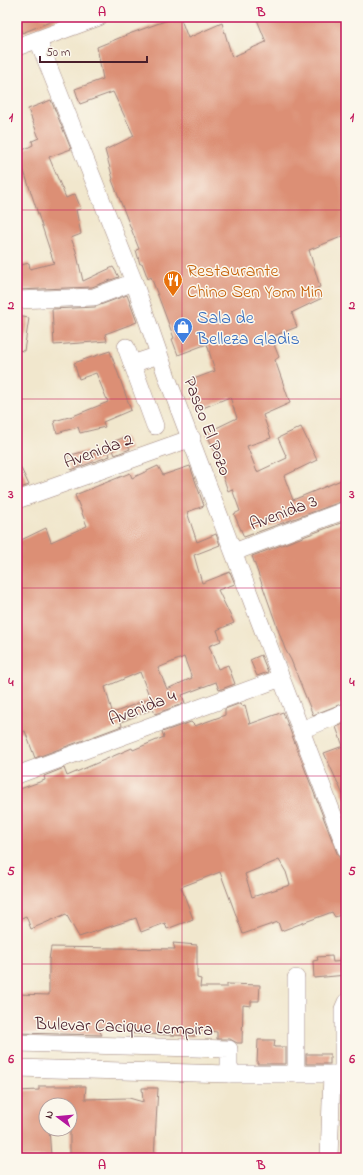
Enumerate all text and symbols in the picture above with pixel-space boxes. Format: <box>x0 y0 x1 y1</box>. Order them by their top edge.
text: A <box>98 3 106 22</box>
text: B <box>256 3 266 22</box>
scale bar <box>40 38 147 64</box>
text: 50 m <box>46 44 70 62</box>
text: 1 <box>9 108 14 127</box>
text: 1 <box>350 108 355 127</box>
place label: Restaurante Chino Sen Yom Min <box>187 259 323 306</box>
restaurant icon: Restaurante Chino Sen Yom Min <box>162 269 184 297</box>
text: 2 <box>7 296 15 315</box>
text: 2 <box>348 296 356 315</box>
place label: Sala de Belleza Gladis <box>196 306 300 353</box>
shop icon: Sala de Belleza Gladis <box>172 316 194 344</box>
street label: Paseo El Pozo <box>175 373 237 480</box>
street label: Avenida 2 <box>60 427 137 476</box>
text: 3 <box>7 485 14 504</box>
text: 3 <box>348 485 355 504</box>
street label: Avenida 3 <box>246 489 321 539</box>
text: 4 <box>7 673 14 692</box>
text: 4 <box>348 673 355 692</box>
street label: Avenida 4 <box>105 684 181 734</box>
text: 5 <box>7 862 15 881</box>
text: 5 <box>348 862 356 881</box>
street label: Bulevar Cacique Lempira <box>33 1012 214 1044</box>
text: 6 <box>7 1050 14 1069</box>
text: 6 <box>348 1050 355 1069</box>
north arrow <box>38 1097 78 1137</box>
text: N <box>41 1109 58 1120</box>
text: A <box>98 1156 106 1175</box>
text: B <box>256 1156 266 1175</box>

